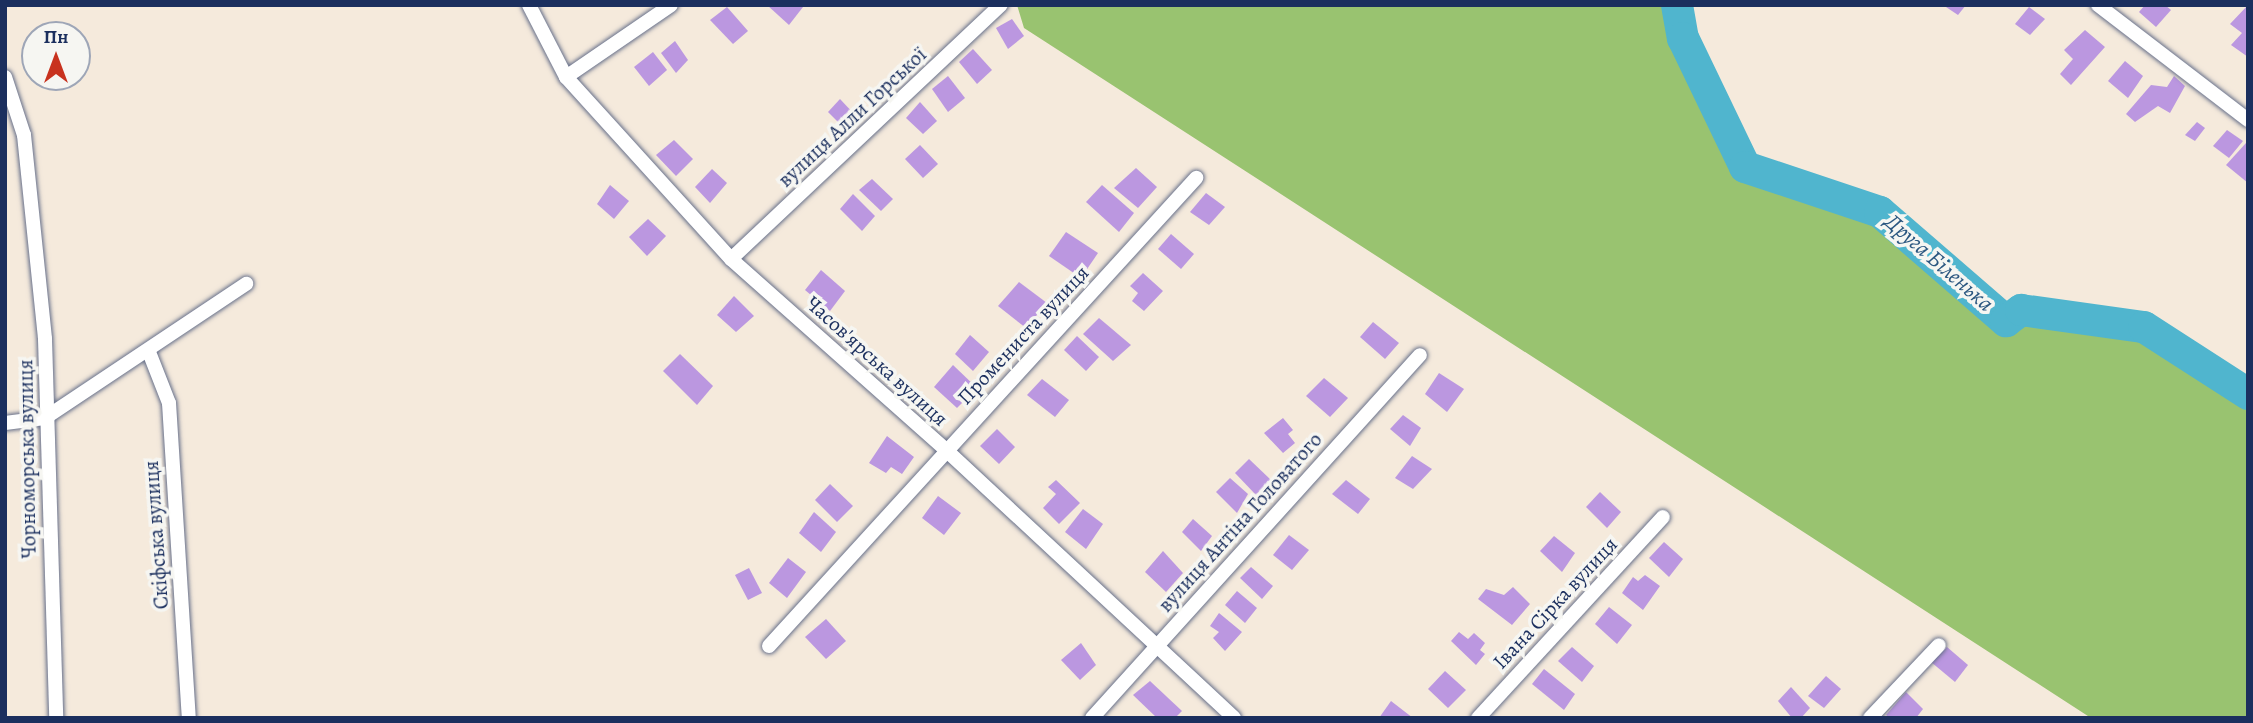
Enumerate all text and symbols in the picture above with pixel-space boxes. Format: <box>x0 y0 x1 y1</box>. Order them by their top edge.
north arrow <box>21 21 91 91</box>
text: Пн <box>44 24 68 50</box>
street label: вулиця Алли Горської <box>773 42 931 192</box>
water label: Друга Біленька <box>1879 208 1999 318</box>
street label: Промениста вулиця <box>952 260 1094 410</box>
street label: Часов'ярська вулиця <box>801 291 953 431</box>
street label: Чорноморська вулиця <box>13 359 41 559</box>
street label: вулиця Антіна Головатого <box>1153 427 1327 617</box>
street label: Скіфська вулиця <box>138 460 174 610</box>
street label: Івана Сірка вулиця <box>1487 532 1623 674</box>

